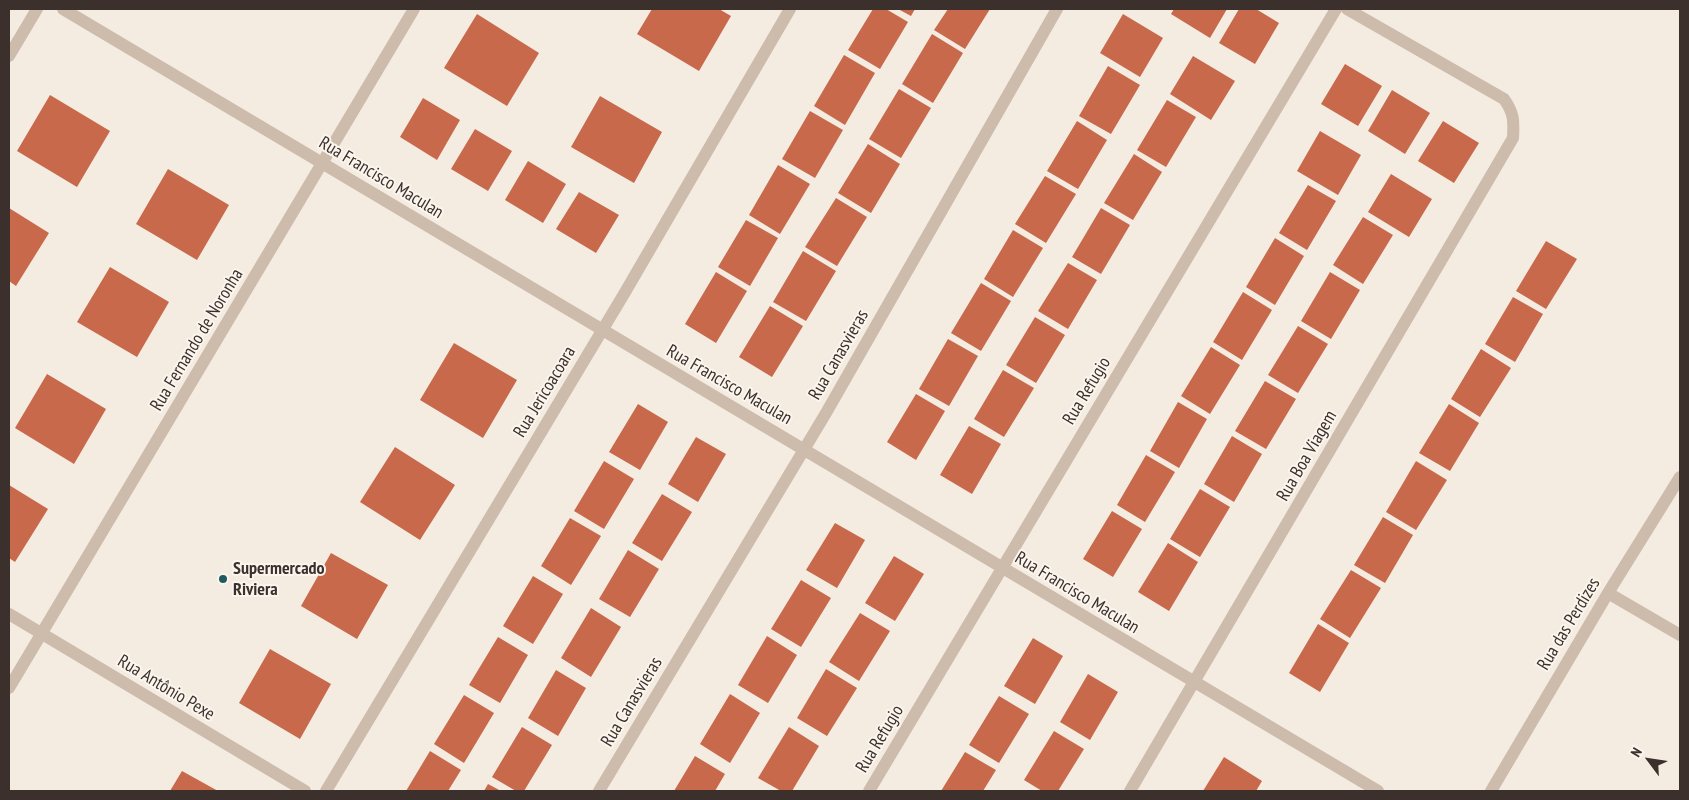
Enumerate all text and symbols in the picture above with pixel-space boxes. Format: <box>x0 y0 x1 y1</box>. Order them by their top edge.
street label: Rua Francisco Maculan <box>315 132 447 224</box>
street label: Rua Fernando de Noronha <box>146 265 248 415</box>
street label: Rua Canasvieras <box>805 306 873 404</box>
street label: Rua Francisco Maculan <box>662 340 796 430</box>
street label: Rua Jericoacoara <box>509 343 581 441</box>
street label: Rua Refugio <box>1058 353 1116 429</box>
street label: Rua Boa Viagem <box>1272 407 1342 505</box>
street label: Rua Francisco Maculan <box>1011 547 1143 639</box>
place label: Supermercado Riviera <box>233 558 325 600</box>
marker: Supermercado Riviera <box>217 573 229 585</box>
street label: Rua das Perdizes <box>1533 574 1605 674</box>
street label: Rua Antônio Pexe <box>114 651 218 725</box>
street label: Rua Canasvieras <box>597 653 667 751</box>
street label: Rua Refugio <box>851 701 909 777</box>
north arrow <box>1624 735 1674 785</box>
text: N <box>1626 744 1646 760</box>

